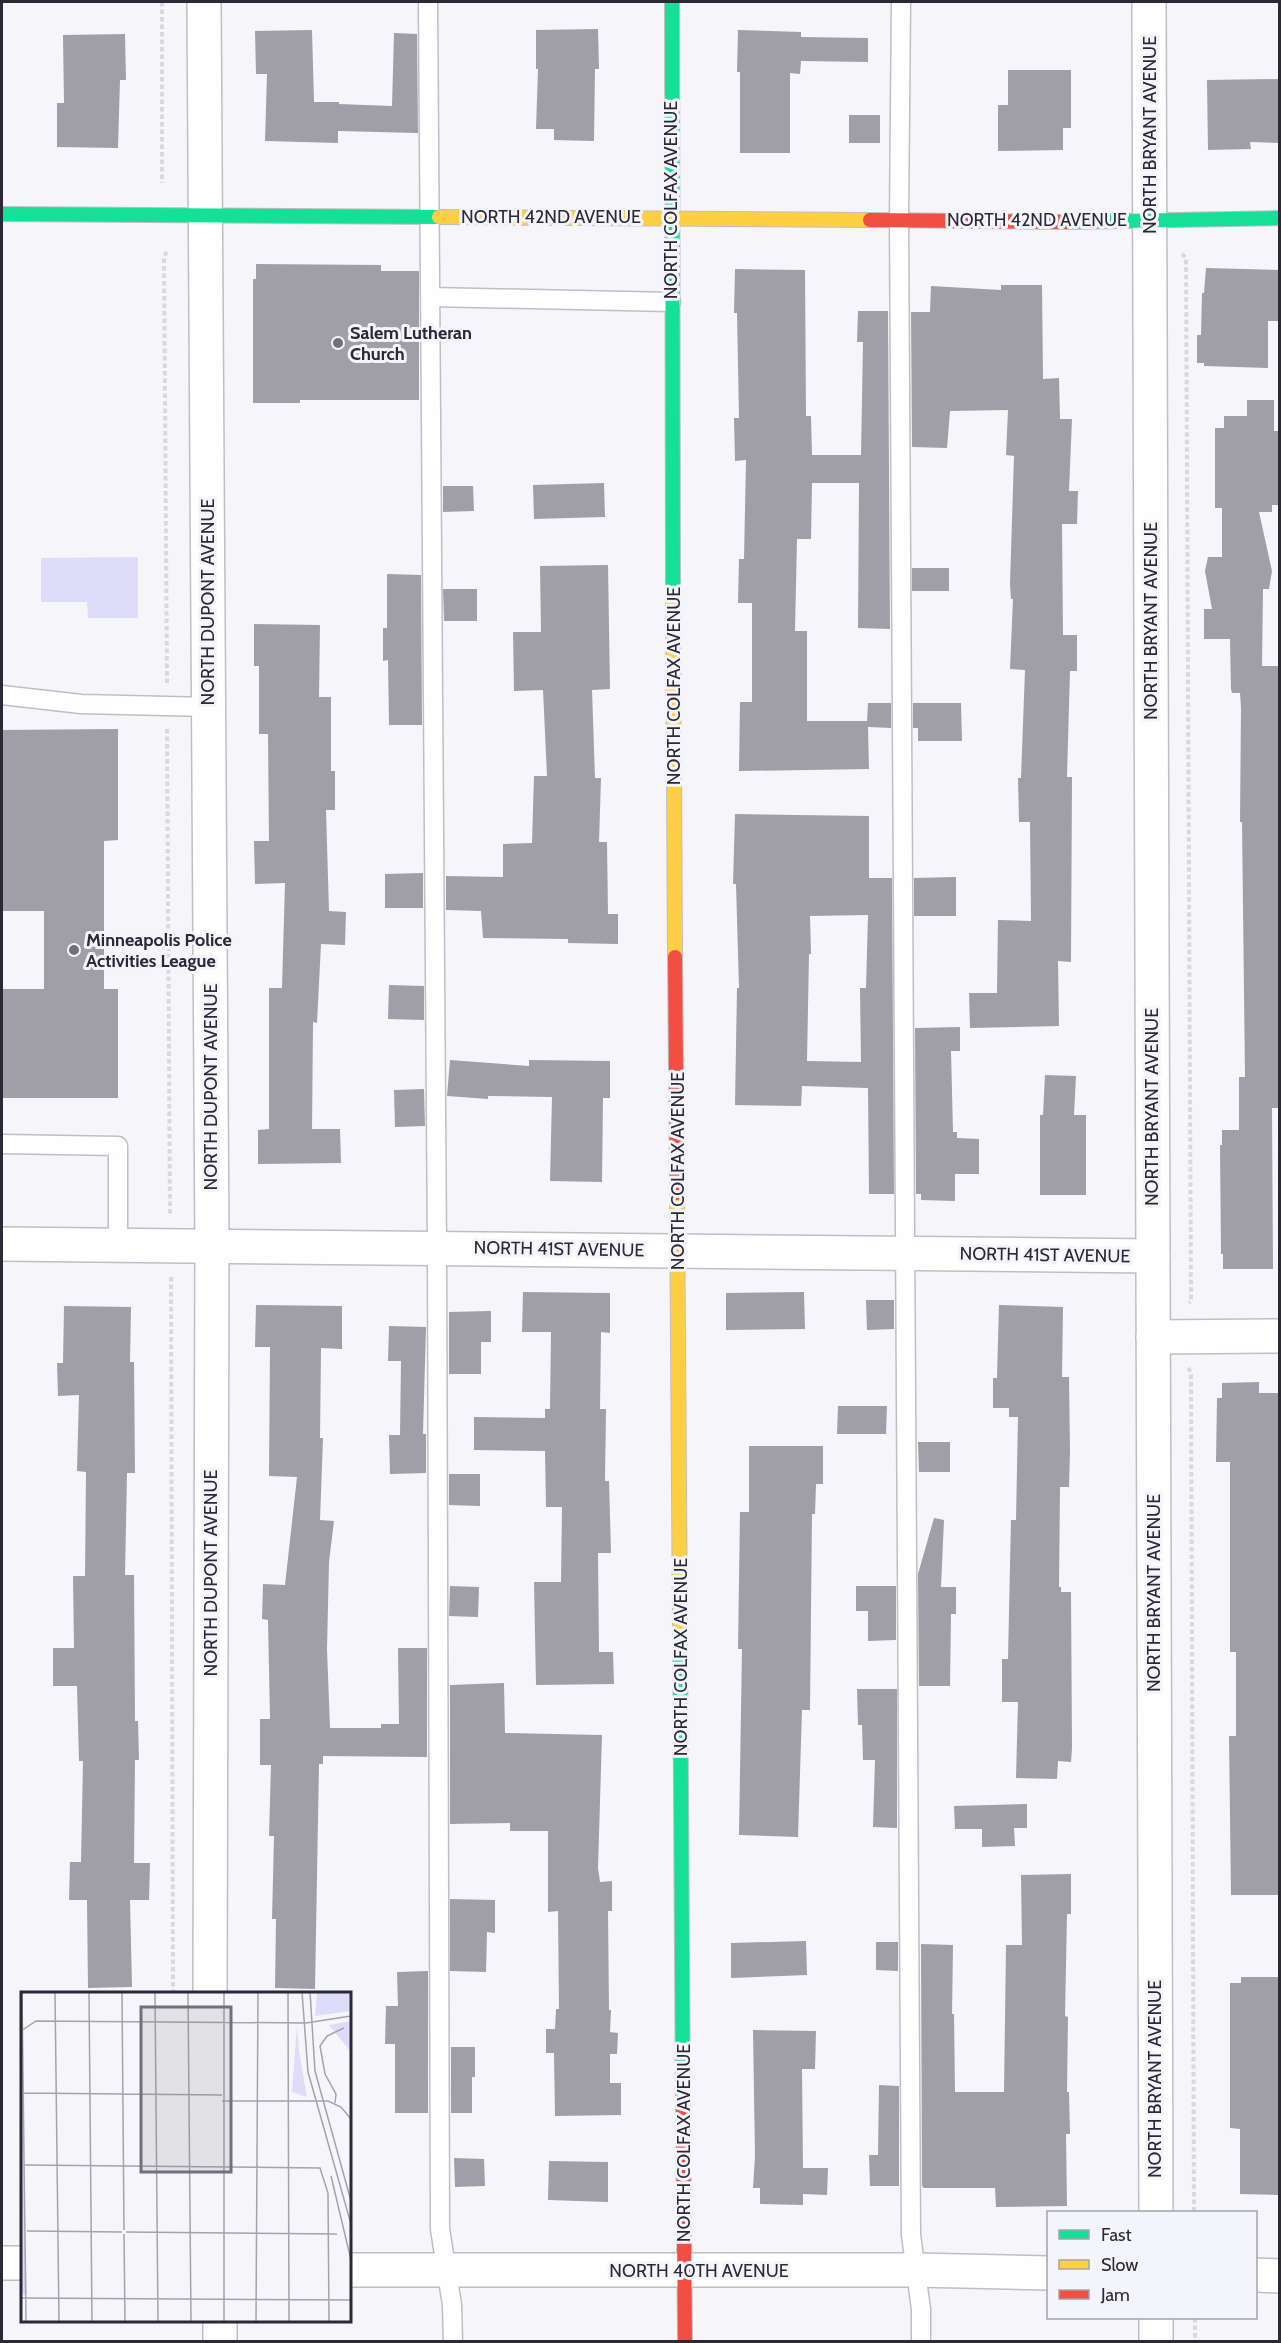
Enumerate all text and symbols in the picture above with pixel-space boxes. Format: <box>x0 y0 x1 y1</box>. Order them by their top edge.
street label: NORTH BRYANT AVENUE <box>1139 36 1161 234</box>
street label: NORTH COLFAX AVENUE <box>660 101 682 299</box>
street label: NORTH 42ND AVENUE <box>461 206 641 228</box>
street label: NORTH 42ND AVENUE <box>947 209 1127 231</box>
place label: Salem Lutheran Church <box>350 322 472 365</box>
marker: Salem Lutheran Church <box>331 336 345 350</box>
street label: NORTH DUPONT AVENUE <box>197 499 219 705</box>
street label: NORTH BRYANT AVENUE <box>1140 522 1162 720</box>
street label: NORTH COLFAX AVENUE <box>663 587 685 785</box>
place label: Minneapolis Police Activities League <box>86 929 232 972</box>
marker: Minneapolis Police Activities League <box>67 943 81 957</box>
street label: NORTH DUPONT AVENUE <box>200 984 222 1190</box>
street label: NORTH BRYANT AVENUE <box>1141 1008 1163 1206</box>
street label: NORTH COLFAX AVENUE <box>667 1072 689 1270</box>
street label: NORTH 41ST AVENUE <box>473 1237 645 1261</box>
street label: NORTH 41ST AVENUE <box>959 1243 1131 1267</box>
street label: NORTH DUPONT AVENUE <box>200 1470 222 1676</box>
street label: NORTH BRYANT AVENUE <box>1143 1494 1165 1692</box>
street label: NORTH COLFAX AVENUE <box>670 1558 692 1756</box>
street label: NORTH BRYANT AVENUE <box>1144 1980 1166 2178</box>
inset map <box>21 1992 351 2322</box>
street label: NORTH COLFAX AVENUE <box>673 2044 695 2242</box>
legend <box>1047 2211 1257 2319</box>
text: Fast <box>1101 2224 1132 2246</box>
text: Slow <box>1101 2254 1138 2276</box>
street label: NORTH 40TH AVENUE <box>609 2260 789 2282</box>
text: Jam <box>1100 2284 1130 2306</box>

